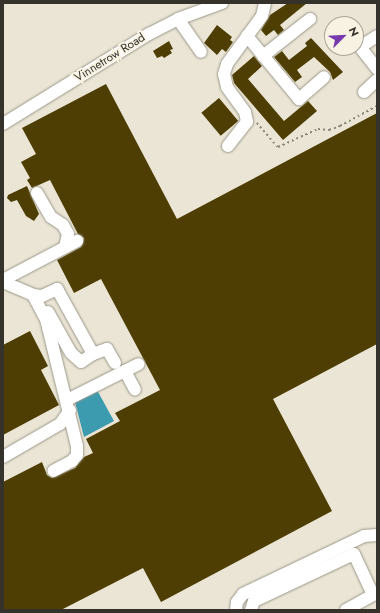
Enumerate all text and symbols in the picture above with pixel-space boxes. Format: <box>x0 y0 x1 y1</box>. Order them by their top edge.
north arrow <box>324 16 364 56</box>
text: N <box>345 24 363 39</box>
street label: Vinnetrow Road <box>72 31 148 85</box>

